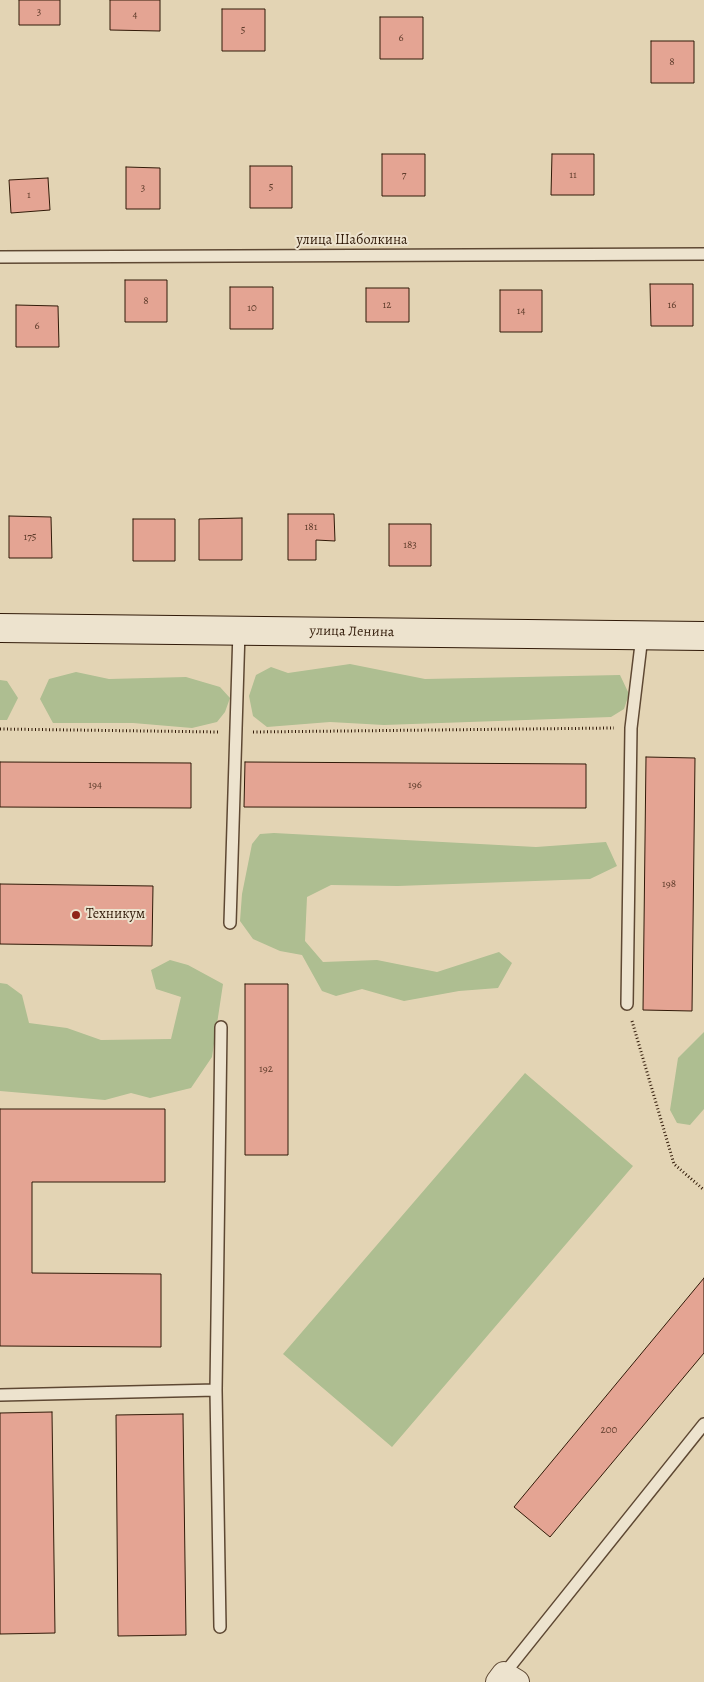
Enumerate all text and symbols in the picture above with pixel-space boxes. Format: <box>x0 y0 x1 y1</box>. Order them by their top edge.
house number: 3 <box>37 5 41 19</box>
house number: 4 <box>133 8 137 22</box>
house number: 5 <box>241 23 245 37</box>
house number: 6 <box>398 31 404 45</box>
house number: 8 <box>669 55 675 69</box>
house number: 7 <box>402 168 406 182</box>
house number: 11 <box>569 168 577 182</box>
house number: 5 <box>269 180 273 194</box>
house number: 3 <box>141 181 145 195</box>
house number: 1 <box>27 188 31 202</box>
street label: улица Шаболкина <box>296 233 408 249</box>
house number: 8 <box>143 294 149 308</box>
house number: 12 <box>383 298 391 312</box>
house number: 16 <box>668 298 676 312</box>
house number: 10 <box>247 301 257 315</box>
house number: 14 <box>517 304 525 318</box>
house number: 6 <box>34 319 40 333</box>
house number: 181 <box>305 520 317 534</box>
house number: 175 <box>23 530 37 544</box>
house number: 183 <box>403 538 417 552</box>
street label: улица Ленина <box>310 623 394 641</box>
house number: 194 <box>88 778 102 792</box>
house number: 196 <box>408 778 422 792</box>
house number: 198 <box>662 877 676 891</box>
place label: Техникум <box>86 907 145 923</box>
marker: Техникум <box>70 909 82 921</box>
house number: 192 <box>259 1062 273 1076</box>
house number: 200 <box>601 1423 617 1437</box>

